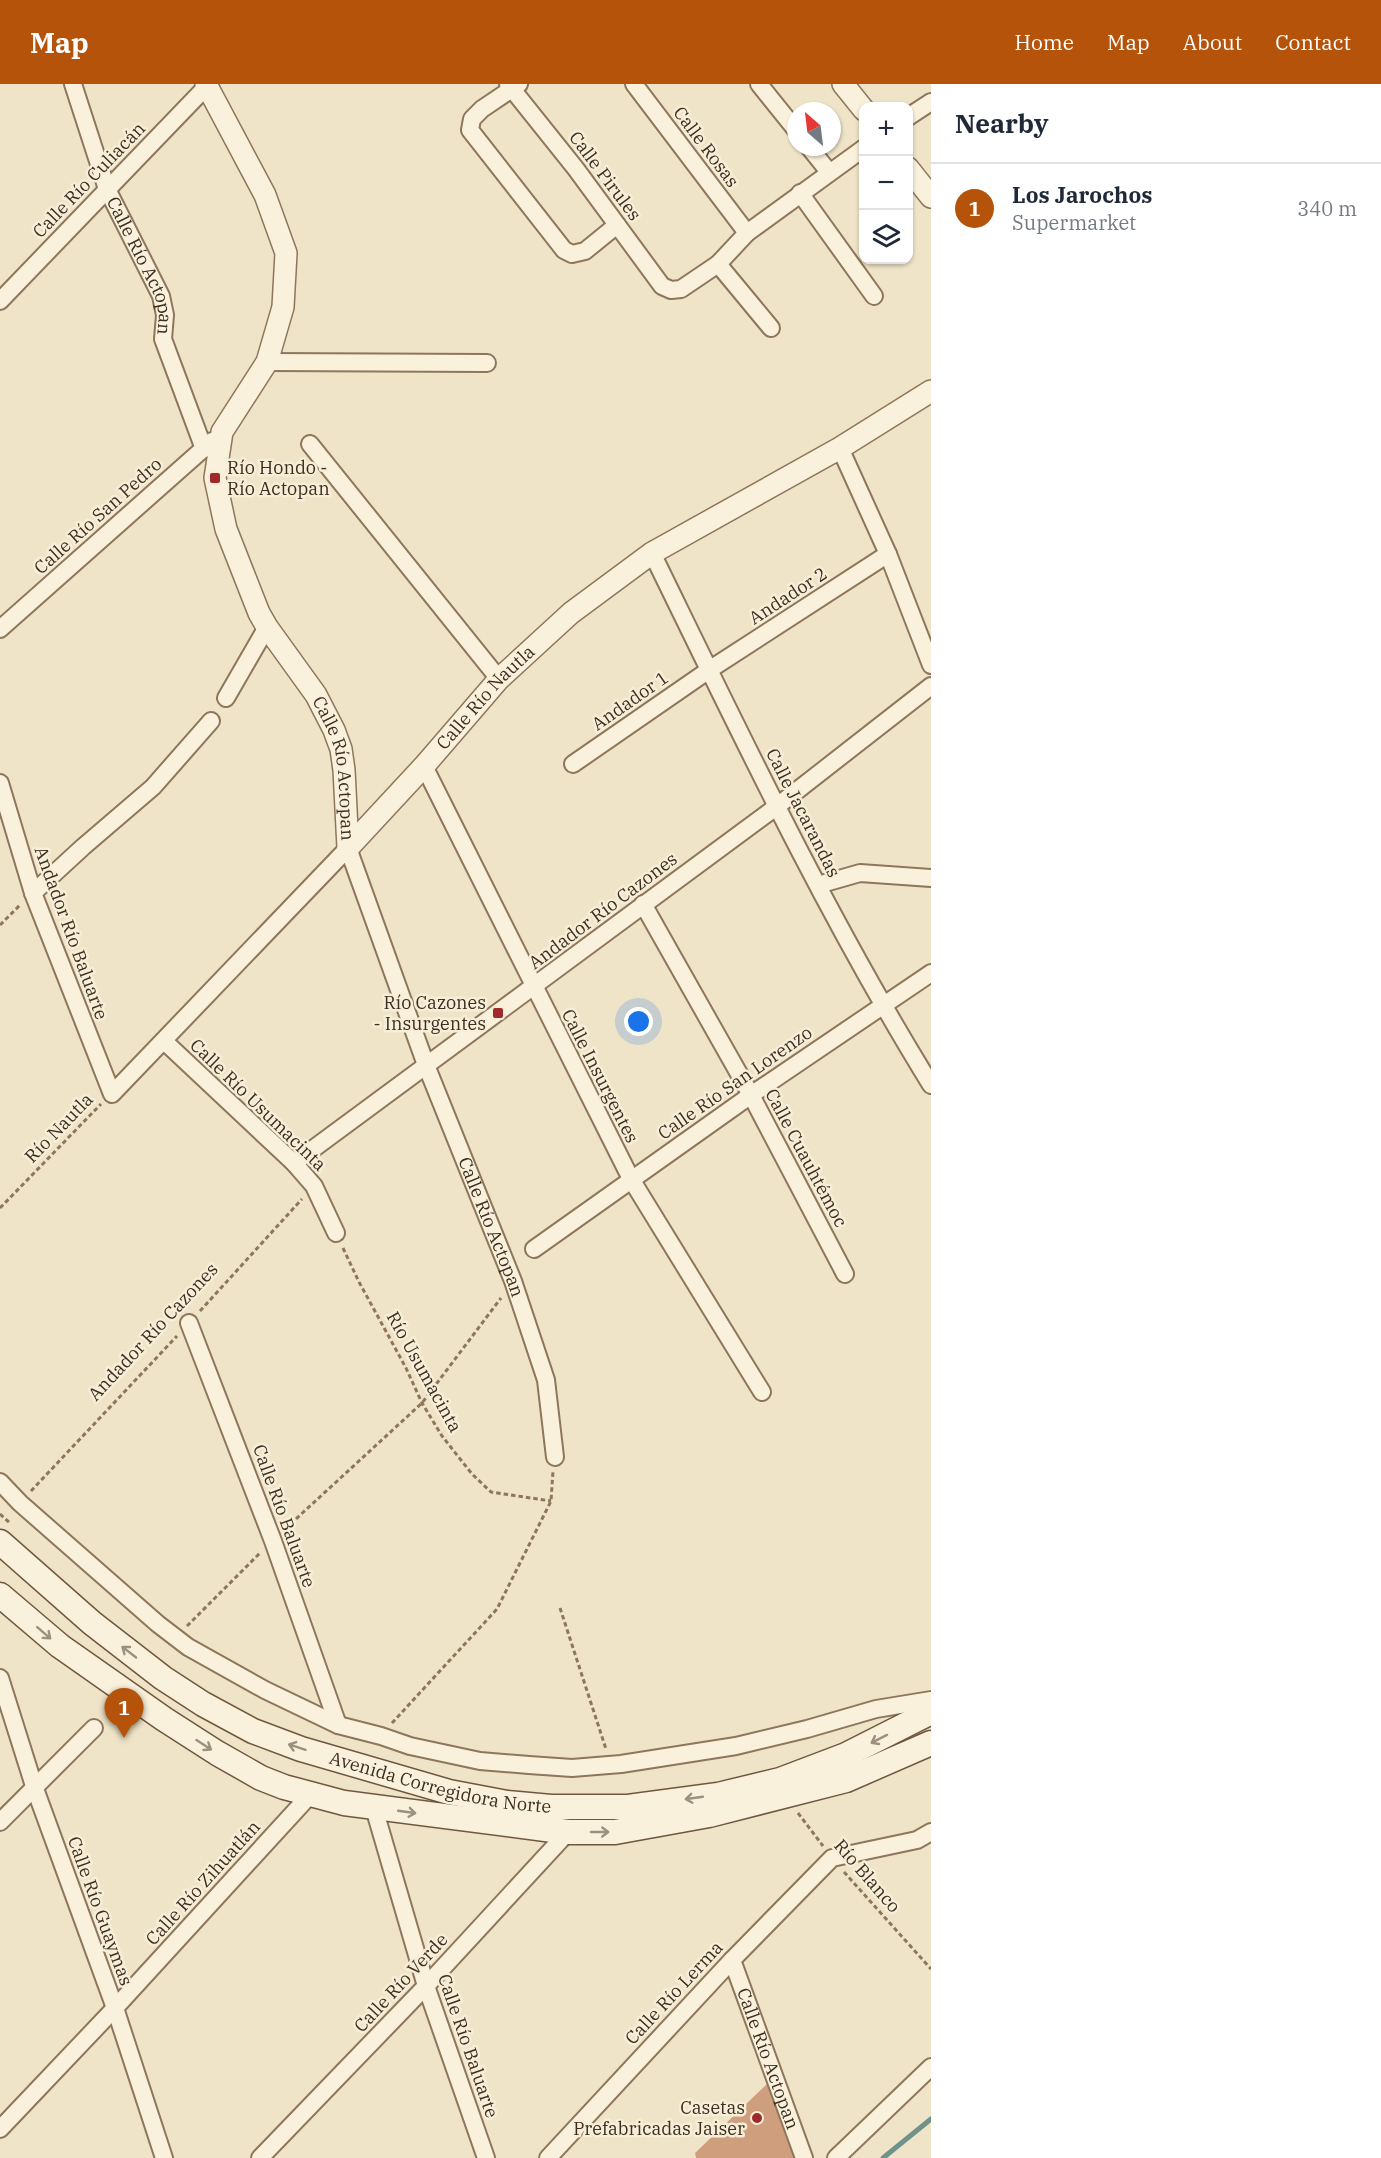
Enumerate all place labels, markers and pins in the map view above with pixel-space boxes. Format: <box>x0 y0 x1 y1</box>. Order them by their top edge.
place label: Río Hondo - Río Actopan <box>227 456 330 500</box>
marker: Río Hondo - Río Actopan <box>208 471 222 485</box>
place label: Río Cazones - Insurgentes <box>374 991 486 1035</box>
marker: Río Cazones - Insurgentes <box>491 1006 505 1020</box>
pin: 1 <box>104 1688 144 1738</box>
place label: Casetas Prefabricadas Jaiser <box>573 2096 745 2140</box>
marker: Casetas Prefabricadas Jaiser <box>750 2111 764 2125</box>

